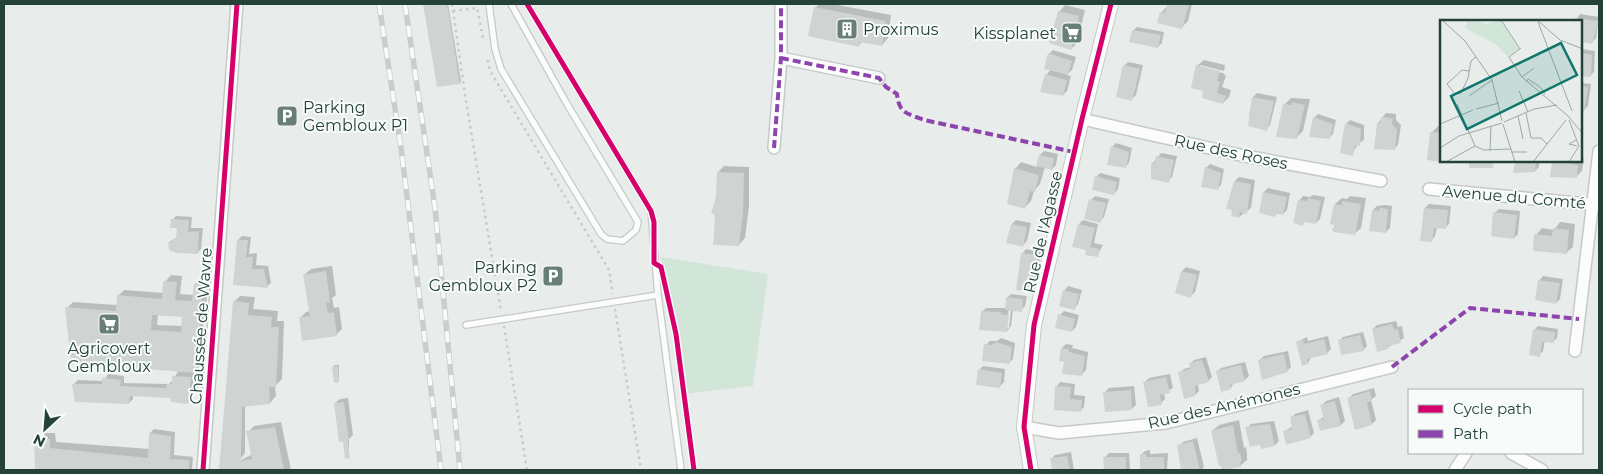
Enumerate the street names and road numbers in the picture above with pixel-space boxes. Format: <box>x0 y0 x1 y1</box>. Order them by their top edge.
street label: Rue des Roses <box>1172 131 1290 173</box>
street label: Rue de l'Agasse <box>1020 169 1066 295</box>
street label: Avenue du Comté <box>1441 181 1587 213</box>
street label: Chaussée de Wavre <box>186 247 216 405</box>
street label: Rue des Anémones <box>1146 379 1302 433</box>

